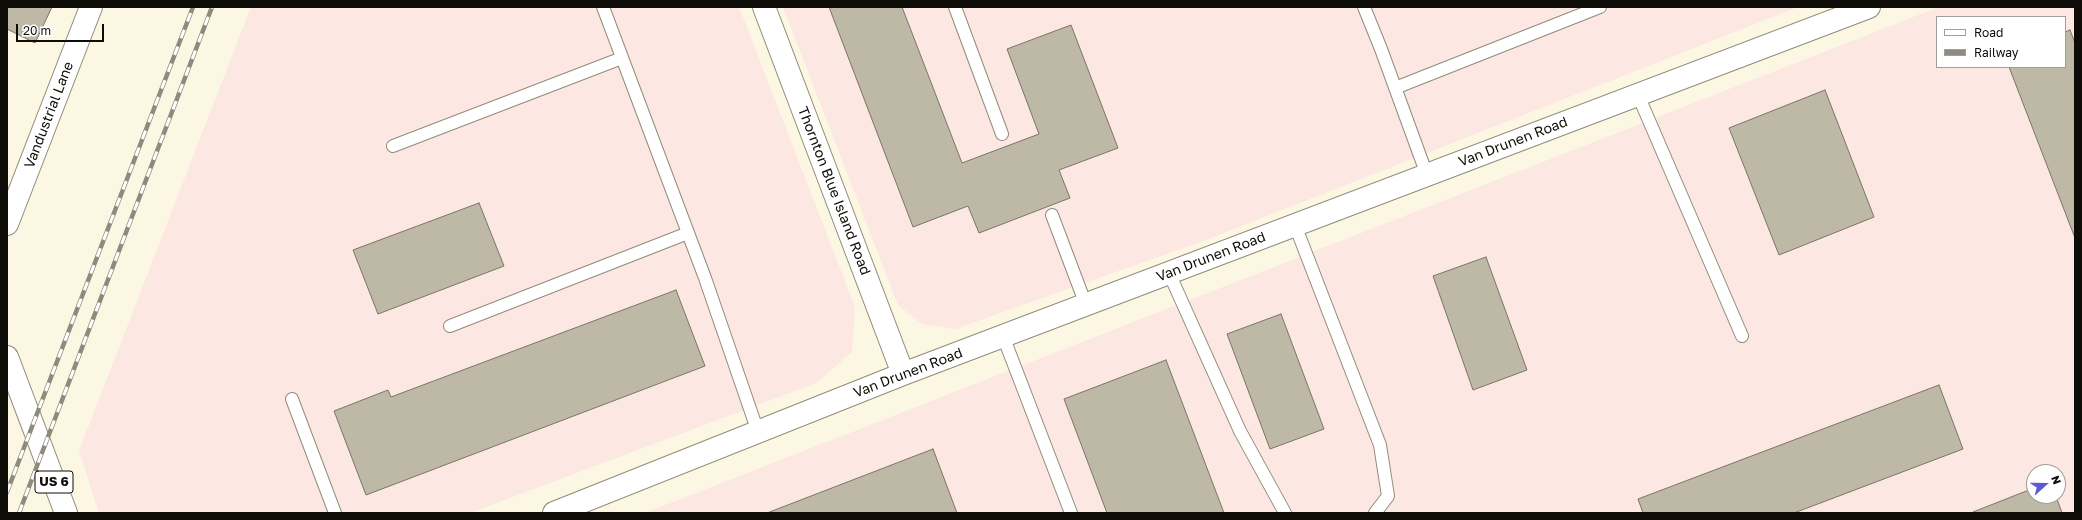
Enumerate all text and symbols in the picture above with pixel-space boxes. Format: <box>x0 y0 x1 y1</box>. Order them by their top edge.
scale bar <box>18 16 106 42</box>
legend <box>1936 16 2066 68</box>
text: 20 m <box>23 23 51 38</box>
text: Road <box>1974 25 2003 40</box>
text: Railway <box>1974 45 2019 60</box>
street label: Vandustrial Lane <box>21 59 77 171</box>
street label: Thornton Blue Island Road <box>794 104 874 278</box>
street label: Van Drunen Road <box>1456 113 1570 171</box>
street label: Van Drunen Road <box>1154 228 1268 286</box>
street label: Van Drunen Road <box>851 344 965 402</box>
north arrow <box>2026 464 2066 504</box>
road number: US 6 <box>35 471 73 493</box>
text: N <box>2049 474 2064 486</box>

